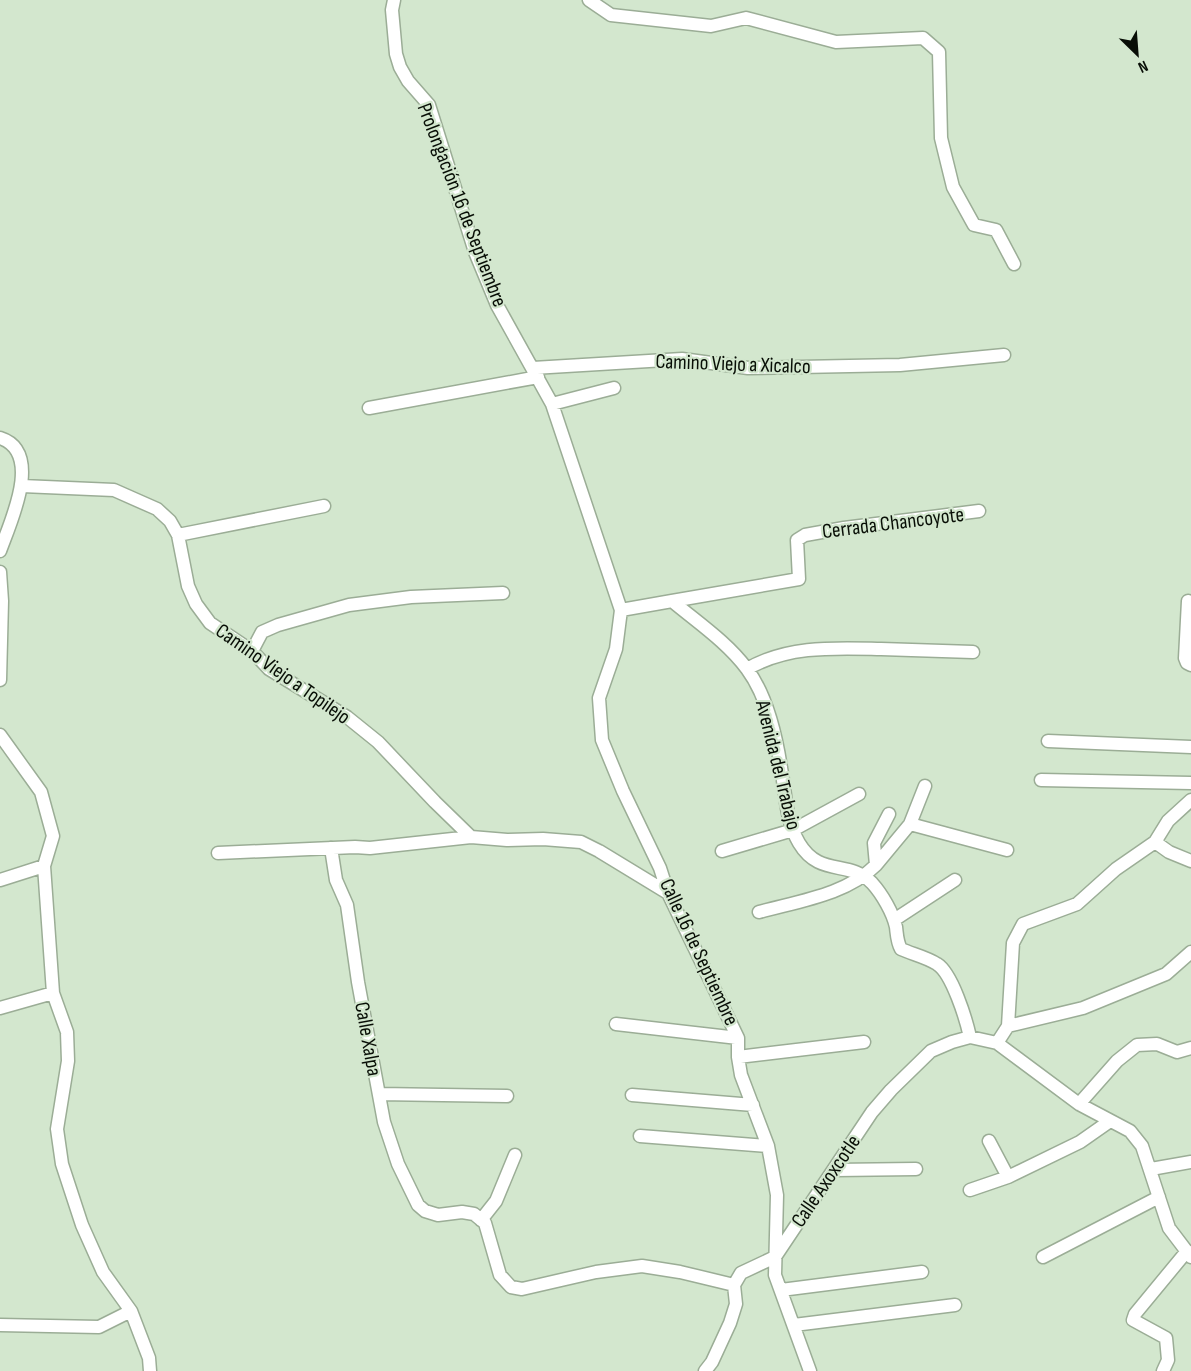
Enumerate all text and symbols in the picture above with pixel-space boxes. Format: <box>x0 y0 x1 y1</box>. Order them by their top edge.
north arrow <box>1107 24 1167 84</box>
text: N <box>1135 56 1151 77</box>
street label: Prolongación 16 de Septiembre <box>412 100 512 310</box>
street label: Camino Viejo a Xicalco <box>655 349 811 379</box>
street label: Cerrada Chancoyote <box>821 502 965 544</box>
street label: Camino Viejo a Topilejo <box>211 618 355 730</box>
street label: Avenida del Trabajo <box>750 697 806 832</box>
street label: Calle 16 de Septiembre <box>654 875 744 1029</box>
street label: Calle Xalpa <box>349 1000 387 1078</box>
street label: Calle Axoxcotle <box>786 1130 866 1232</box>

